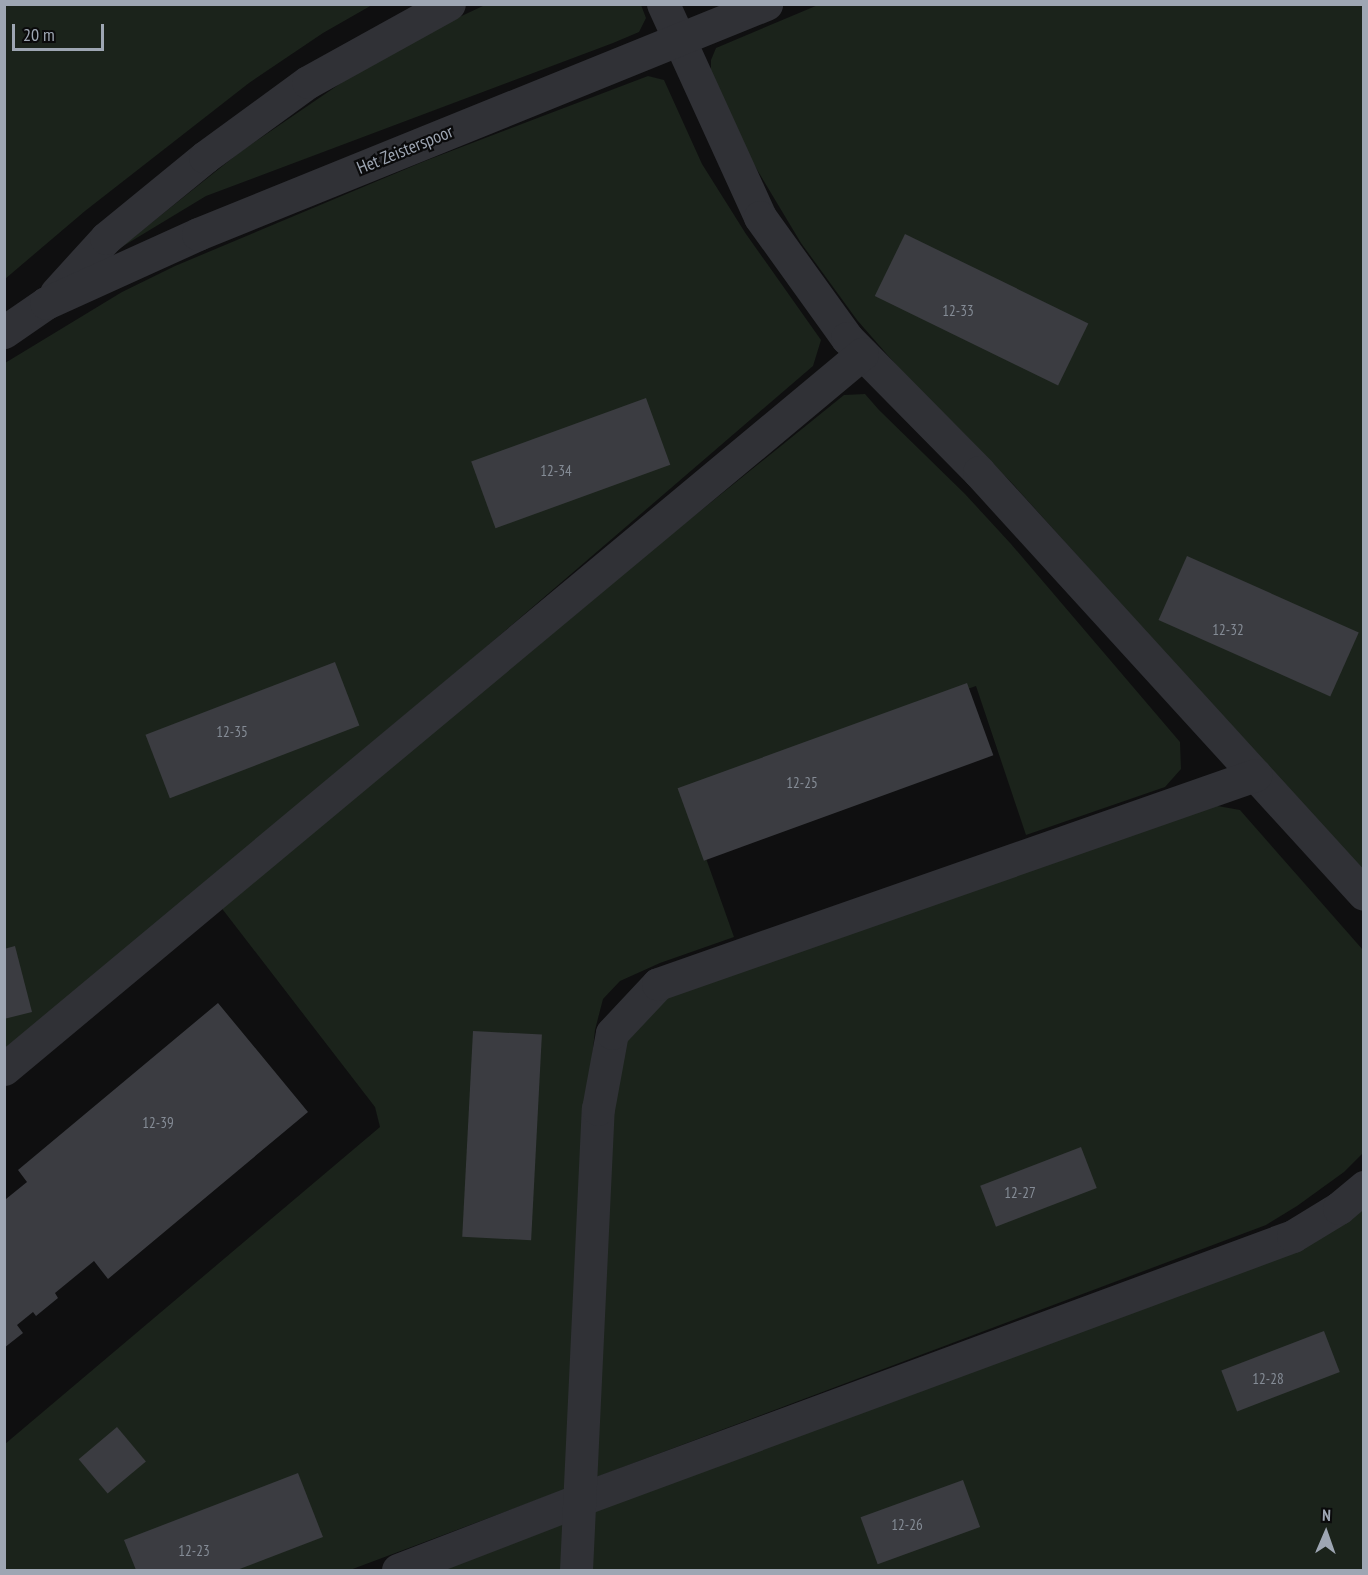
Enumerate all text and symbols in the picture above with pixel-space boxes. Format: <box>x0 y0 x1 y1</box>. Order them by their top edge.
scale bar <box>15 12 106 50</box>
text: 20 m <box>23 23 55 46</box>
street label: Het Zeisterspoor <box>354 121 456 179</box>
house number: 12-33 <box>942 302 974 320</box>
house number: 12-34 <box>540 462 572 480</box>
house number: 12-32 <box>1212 621 1244 639</box>
house number: 12-35 <box>216 723 248 741</box>
house number: 12-25 <box>786 774 818 792</box>
house number: 12-39 <box>142 1114 174 1132</box>
house number: 12-27 <box>1004 1184 1036 1202</box>
house number: 12-28 <box>1252 1370 1284 1388</box>
north arrow <box>1296 1503 1356 1563</box>
text: N <box>1322 1505 1331 1525</box>
house number: 12-26 <box>891 1516 923 1534</box>
house number: 12-23 <box>178 1542 210 1560</box>

